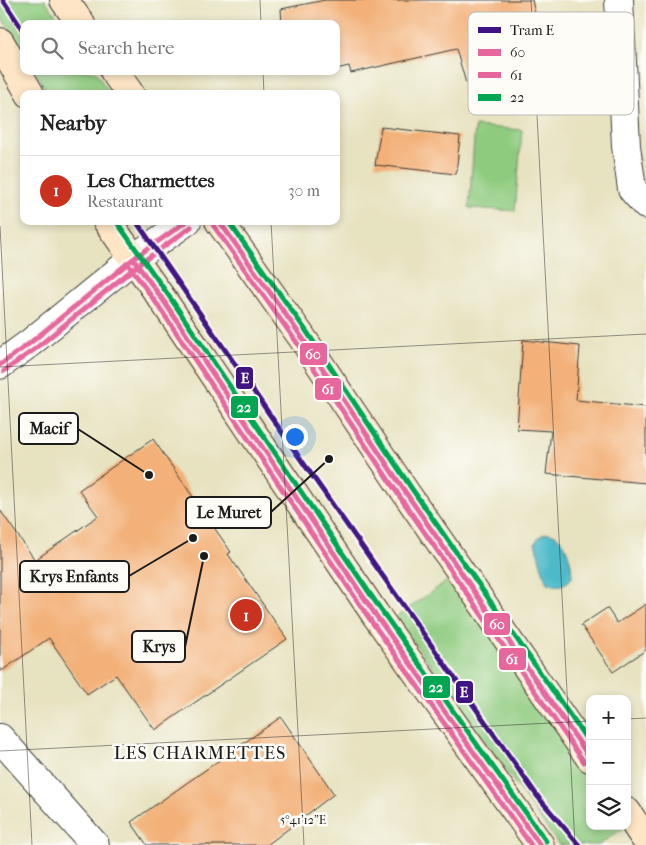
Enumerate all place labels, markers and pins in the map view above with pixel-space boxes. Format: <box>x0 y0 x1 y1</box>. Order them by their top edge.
callout: Macif <box>19 413 78 444</box>
callout: Le Muret <box>186 497 271 528</box>
callout: Krys Enfants <box>20 561 129 592</box>
pin: 1 <box>230 596 262 634</box>
callout: Krys <box>132 631 185 662</box>

